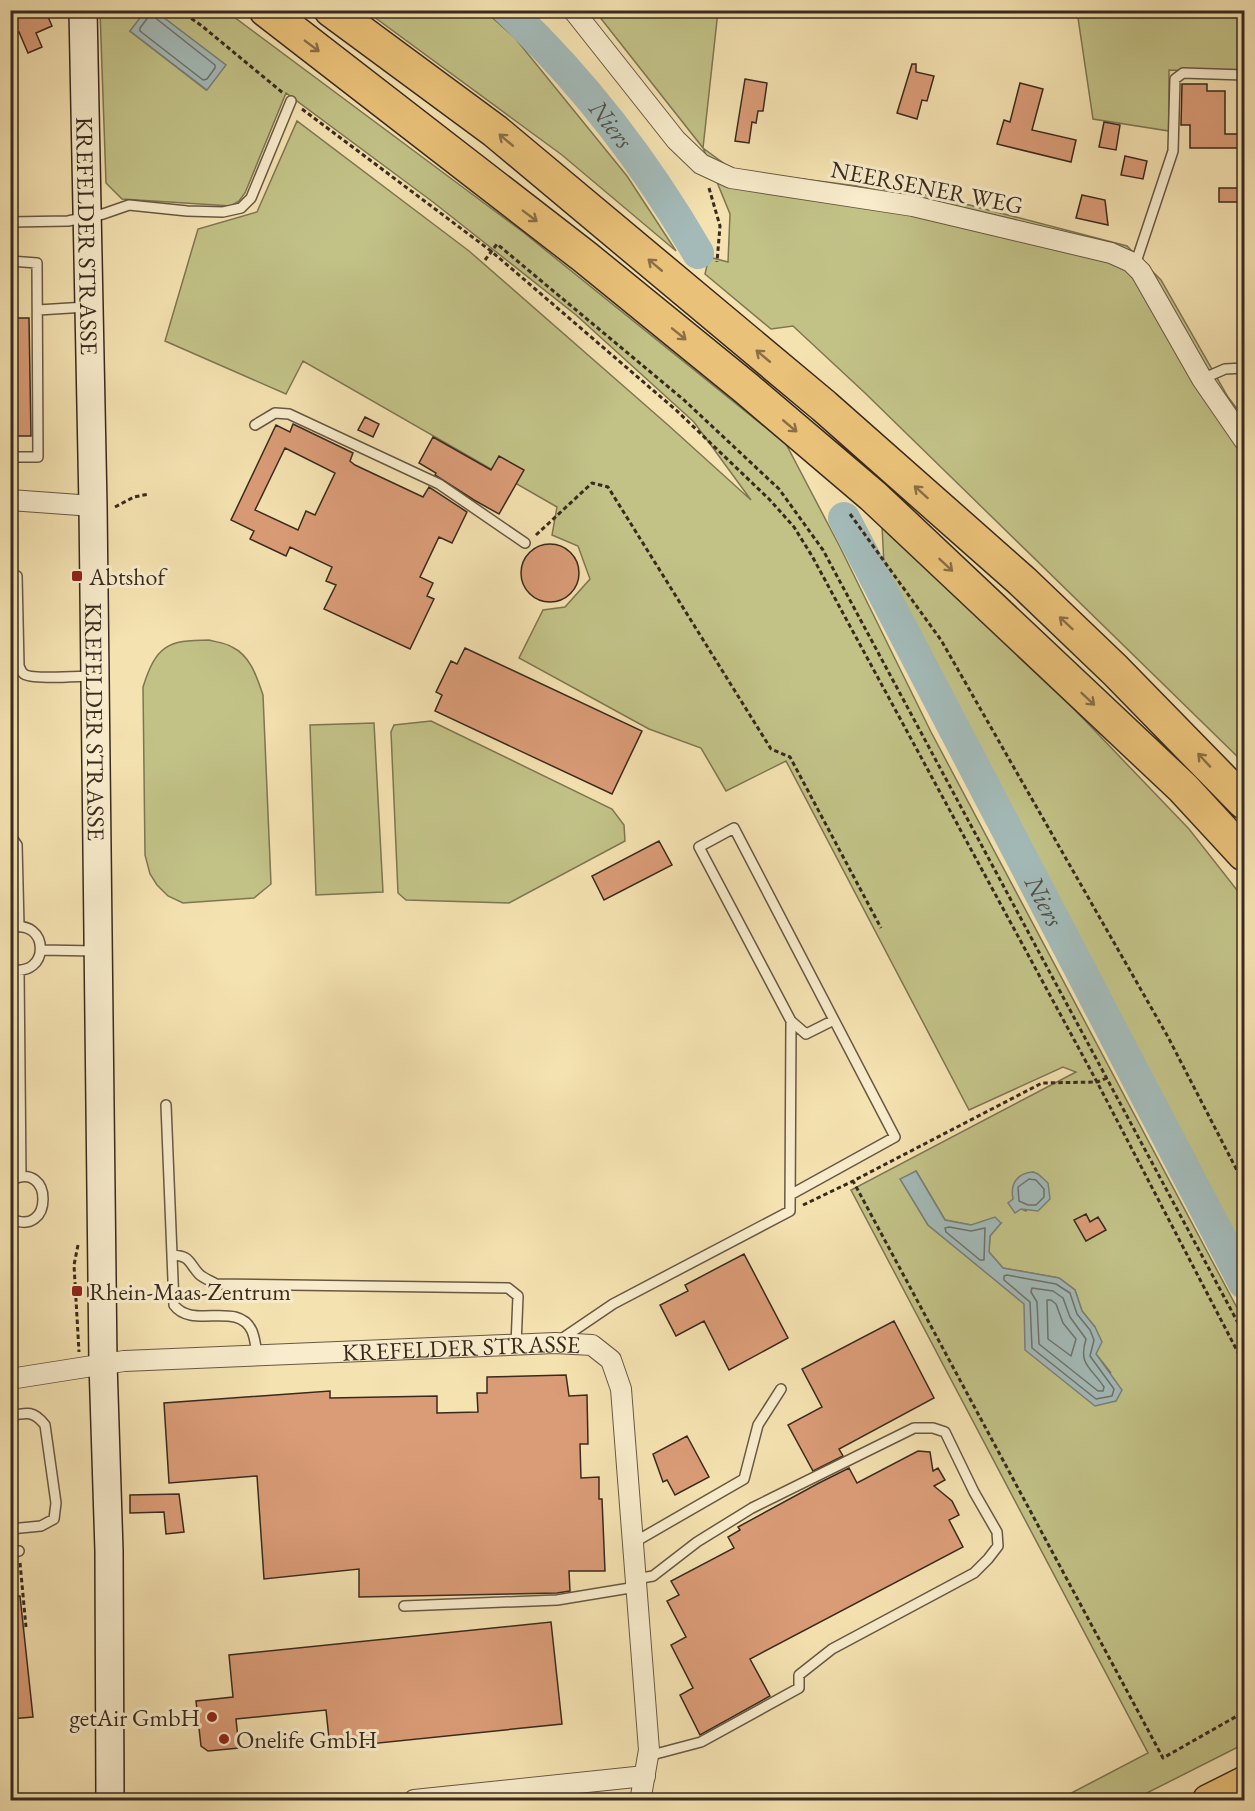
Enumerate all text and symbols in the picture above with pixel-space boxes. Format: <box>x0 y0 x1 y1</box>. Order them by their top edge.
one-way arrow <box>304 40 320 52</box>
water label: Niers <box>581 92 642 156</box>
street label: KREFELDER STRASSE <box>70 116 105 355</box>
one-way arrow <box>498 133 514 146</box>
street label: NEERSENER WEG <box>828 153 1026 221</box>
one-way arrow <box>522 209 538 222</box>
one-way arrow <box>648 258 663 272</box>
one-way arrow <box>671 327 687 340</box>
one-way arrow <box>755 349 771 362</box>
one-way arrow <box>782 419 797 433</box>
one-way arrow <box>914 485 929 499</box>
one-way arrow <box>939 558 954 573</box>
place label: Abtshof <box>88 561 168 592</box>
marker: Abtshof <box>70 569 84 583</box>
street label: KREFELDER STRASSE <box>79 603 112 841</box>
one-way arrow <box>1058 616 1073 630</box>
one-way arrow <box>1081 692 1096 706</box>
one-way arrow <box>1197 753 1211 768</box>
water label: Niers <box>1016 869 1072 933</box>
place label: Rhein-Maas-Zentrum <box>89 1276 291 1307</box>
marker: Rhein-Maas-Zentrum <box>70 1284 84 1298</box>
street label: KREFELDER STRASSE <box>342 1327 581 1367</box>
place label: getAir GmbH <box>69 1702 200 1733</box>
marker: getAir GmbH <box>205 1710 219 1724</box>
place label: Onelife GmbH <box>236 1724 377 1755</box>
marker: Onelife GmbH <box>217 1732 231 1746</box>

